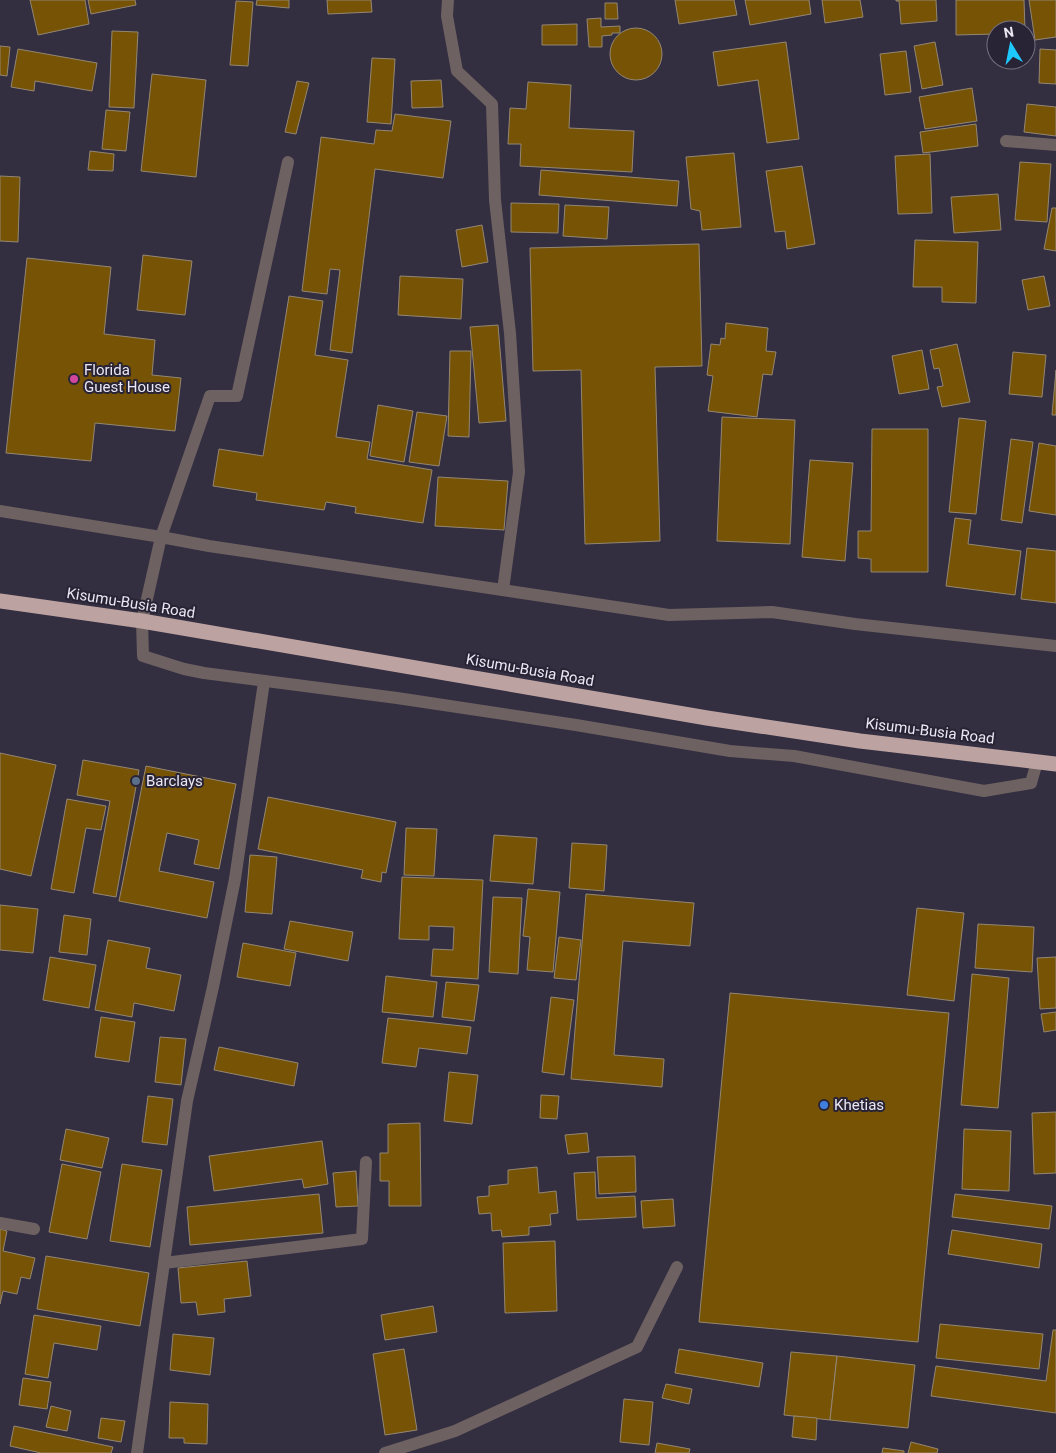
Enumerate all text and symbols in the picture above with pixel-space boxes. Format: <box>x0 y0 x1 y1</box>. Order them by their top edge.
north arrow <box>986 20 1036 70</box>
text: N <box>1002 23 1015 41</box>
place label: Florida Guest House <box>84 361 170 396</box>
marker: Florida Guest House <box>68 373 80 385</box>
street label: Kisumu-Busia Road <box>65 584 197 622</box>
street label: Kisumu-Busia Road <box>464 650 596 690</box>
street label: Kisumu-Busia Road <box>864 714 996 748</box>
place label: Barclays <box>146 772 203 790</box>
marker: Barclays <box>130 775 142 787</box>
place label: Khetias <box>834 1096 884 1114</box>
marker: Khetias <box>818 1099 830 1111</box>

